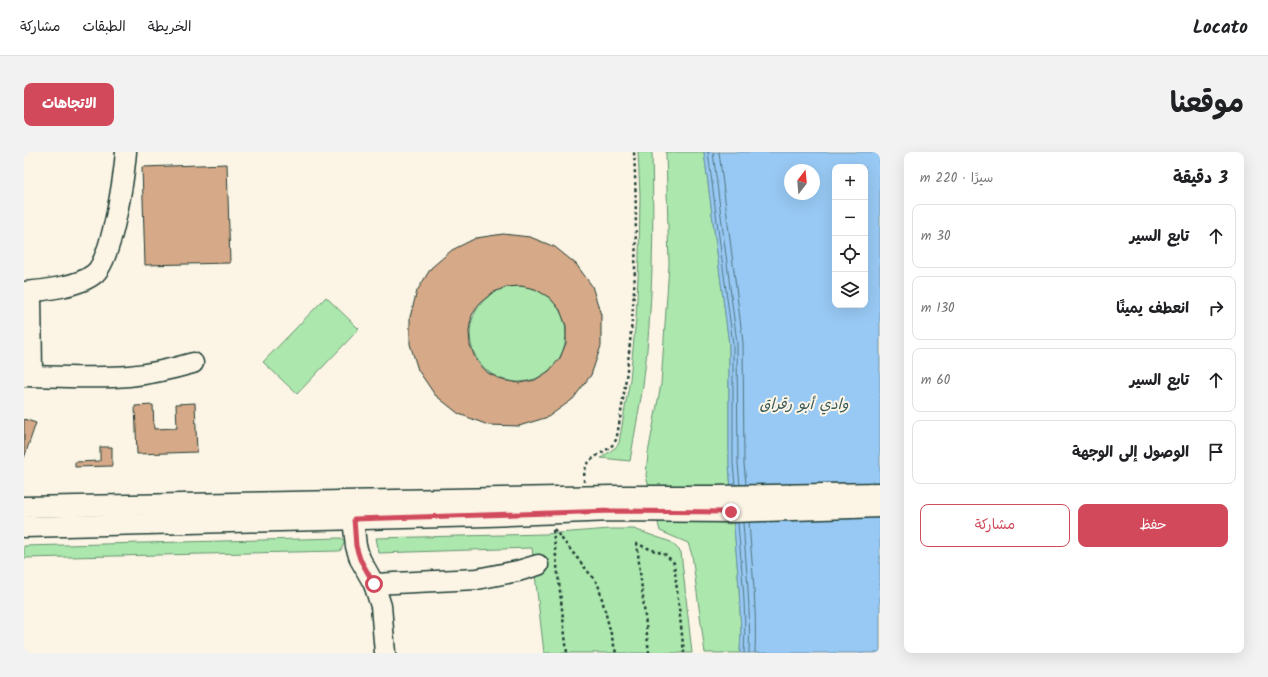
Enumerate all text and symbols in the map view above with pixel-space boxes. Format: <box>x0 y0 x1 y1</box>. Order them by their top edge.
text: Locato <box>1193 13 1248 43</box>
text: مشاركة <box>20 16 60 38</box>
text: الطبقات <box>82 16 126 38</box>
text: الخريطة <box>148 16 191 38</box>
text: موقعنا <box>1170 82 1244 127</box>
button: الاتجاهات <box>24 83 114 126</box>
north arrow <box>784 164 820 200</box>
map controls <box>832 164 868 308</box>
button: + <box>832 164 868 200</box>
text: 3 دقيقة <box>1173 165 1228 192</box>
text: سيرًا · 220 m <box>920 168 993 189</box>
button: − <box>832 200 868 236</box>
text: تابع السير <box>1130 225 1189 249</box>
icon: ahead <box>1205 225 1227 247</box>
text: 30 m <box>921 226 951 247</box>
button: locate <box>832 236 868 272</box>
button: layers <box>832 272 868 308</box>
text: انعطف يمينًا <box>1116 297 1189 321</box>
icon: right <box>1205 297 1227 319</box>
text: 130 m <box>921 298 955 319</box>
text: تابع السير <box>1130 369 1189 393</box>
icon: ahead <box>1205 369 1227 391</box>
text: 60 m <box>921 370 950 391</box>
water label: وادي أبو رقراق <box>760 393 848 417</box>
text: الوصول إلى الوجهة <box>1072 441 1189 465</box>
icon: arrive <box>1205 441 1227 463</box>
route end <box>722 503 740 521</box>
button: مشاركة <box>920 504 1070 547</box>
button: حفظ <box>1078 504 1228 547</box>
route start <box>365 575 383 593</box>

